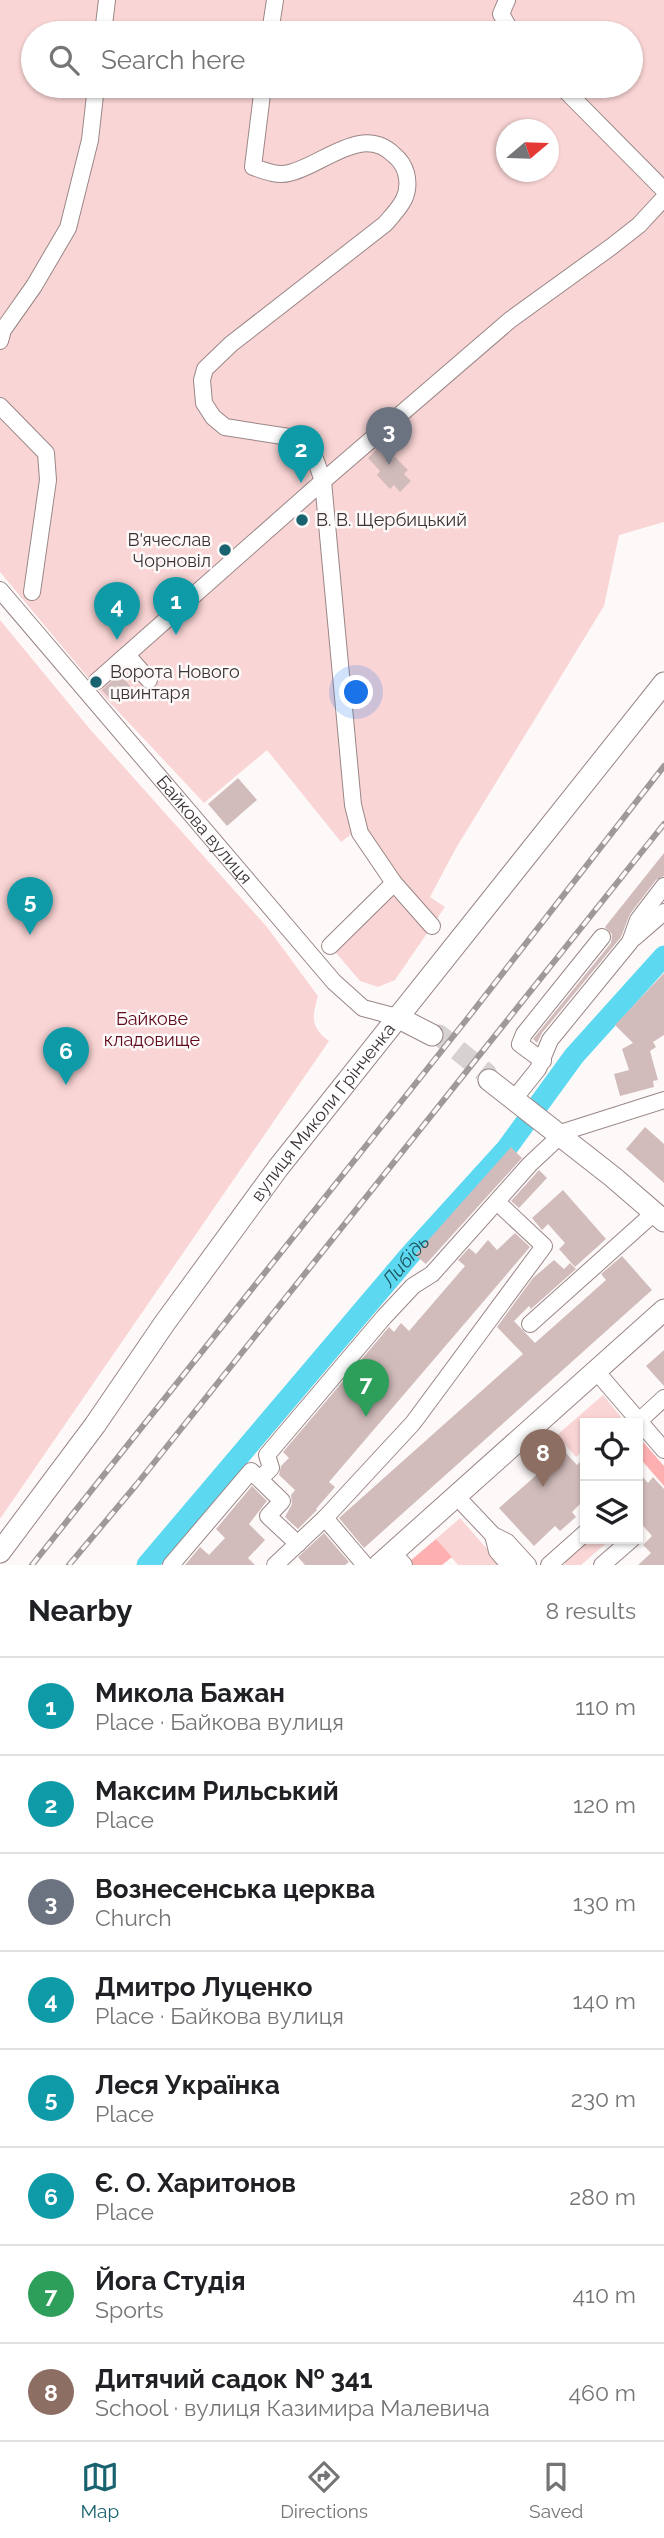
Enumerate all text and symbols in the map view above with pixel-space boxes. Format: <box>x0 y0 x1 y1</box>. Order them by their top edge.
search box <box>21 21 643 98</box>
icon: search <box>45 41 83 79</box>
text: Search here <box>101 45 245 75</box>
north arrow <box>496 119 559 182</box>
pin: 3 <box>366 407 412 465</box>
pin: 2 <box>278 425 324 483</box>
place label: В. В. Щербицький <box>316 509 467 530</box>
marker: В. В. Щербицький <box>294 512 310 528</box>
place label: В'ячеслав Чорновіл <box>127 529 211 571</box>
marker: В'ячеслав Чорновіл <box>217 542 233 558</box>
pin: 1 <box>153 577 199 635</box>
pin: 4 <box>94 582 140 640</box>
place label: Ворота Нового цвинтаря <box>110 661 240 703</box>
marker: Ворота Нового цвинтаря <box>88 674 104 690</box>
your location <box>339 675 373 709</box>
street label: Байкова вулиця <box>153 771 257 888</box>
pin: 5 <box>7 877 53 935</box>
park label: Байкове кладовище <box>104 1008 201 1050</box>
street label: вулиця Миколи Грінченка <box>246 1019 399 1205</box>
pin: 6 <box>43 1027 89 1085</box>
water label: Либідь <box>376 1230 434 1292</box>
pin: 7 <box>343 1359 389 1417</box>
map controls <box>580 1418 643 1544</box>
button: locate <box>580 1418 643 1481</box>
pin: 8 <box>520 1429 566 1487</box>
button: layers <box>580 1481 643 1544</box>
text: Nearby <box>28 1593 132 1628</box>
text: 8 results <box>545 1597 636 1624</box>
text: Микола Бажан <box>95 1678 285 1708</box>
text: 1 <box>45 1693 57 1720</box>
text: 110 m <box>575 1693 636 1720</box>
text: Place · Байкова вулиця <box>95 1708 344 1735</box>
text: Максим Рильський <box>95 1776 339 1806</box>
text: 2 <box>45 1791 57 1818</box>
text: 120 m <box>573 1791 636 1818</box>
text: Place <box>95 1806 154 1833</box>
text: Вознесенська церква <box>95 1874 375 1904</box>
text: 3 <box>45 1889 57 1916</box>
text: 130 m <box>573 1889 636 1916</box>
text: Church <box>95 1904 172 1931</box>
text: Дмитро Луценко <box>95 1972 312 2002</box>
text: 4 <box>44 1987 58 2014</box>
text: 140 m <box>573 1987 636 2014</box>
text: Place · Байкова вулиця <box>95 2002 344 2029</box>
text: Леся Українка <box>95 2070 280 2100</box>
text: 5 <box>45 2085 57 2112</box>
text: 230 m <box>571 2085 636 2112</box>
text: Place <box>95 2100 154 2127</box>
text: Є. О. Харитонов <box>95 2168 296 2198</box>
text: 6 <box>44 2183 58 2210</box>
text: 280 m <box>569 2183 636 2210</box>
text: Place <box>95 2198 154 2225</box>
text: Йога Студія <box>95 2266 246 2296</box>
text: 7 <box>45 2281 57 2308</box>
text: 410 m <box>573 2281 636 2308</box>
text: Sports <box>95 2296 164 2323</box>
text: Дитячий садок № 341 <box>95 2364 373 2394</box>
text: 8 <box>44 2379 58 2406</box>
text: 460 m <box>568 2379 636 2406</box>
text: School · вулиця Казимира Малевича <box>95 2394 490 2421</box>
tab: Map <box>81 2458 119 2522</box>
tab: Directions <box>280 2458 368 2522</box>
tab: Saved <box>529 2458 583 2522</box>

